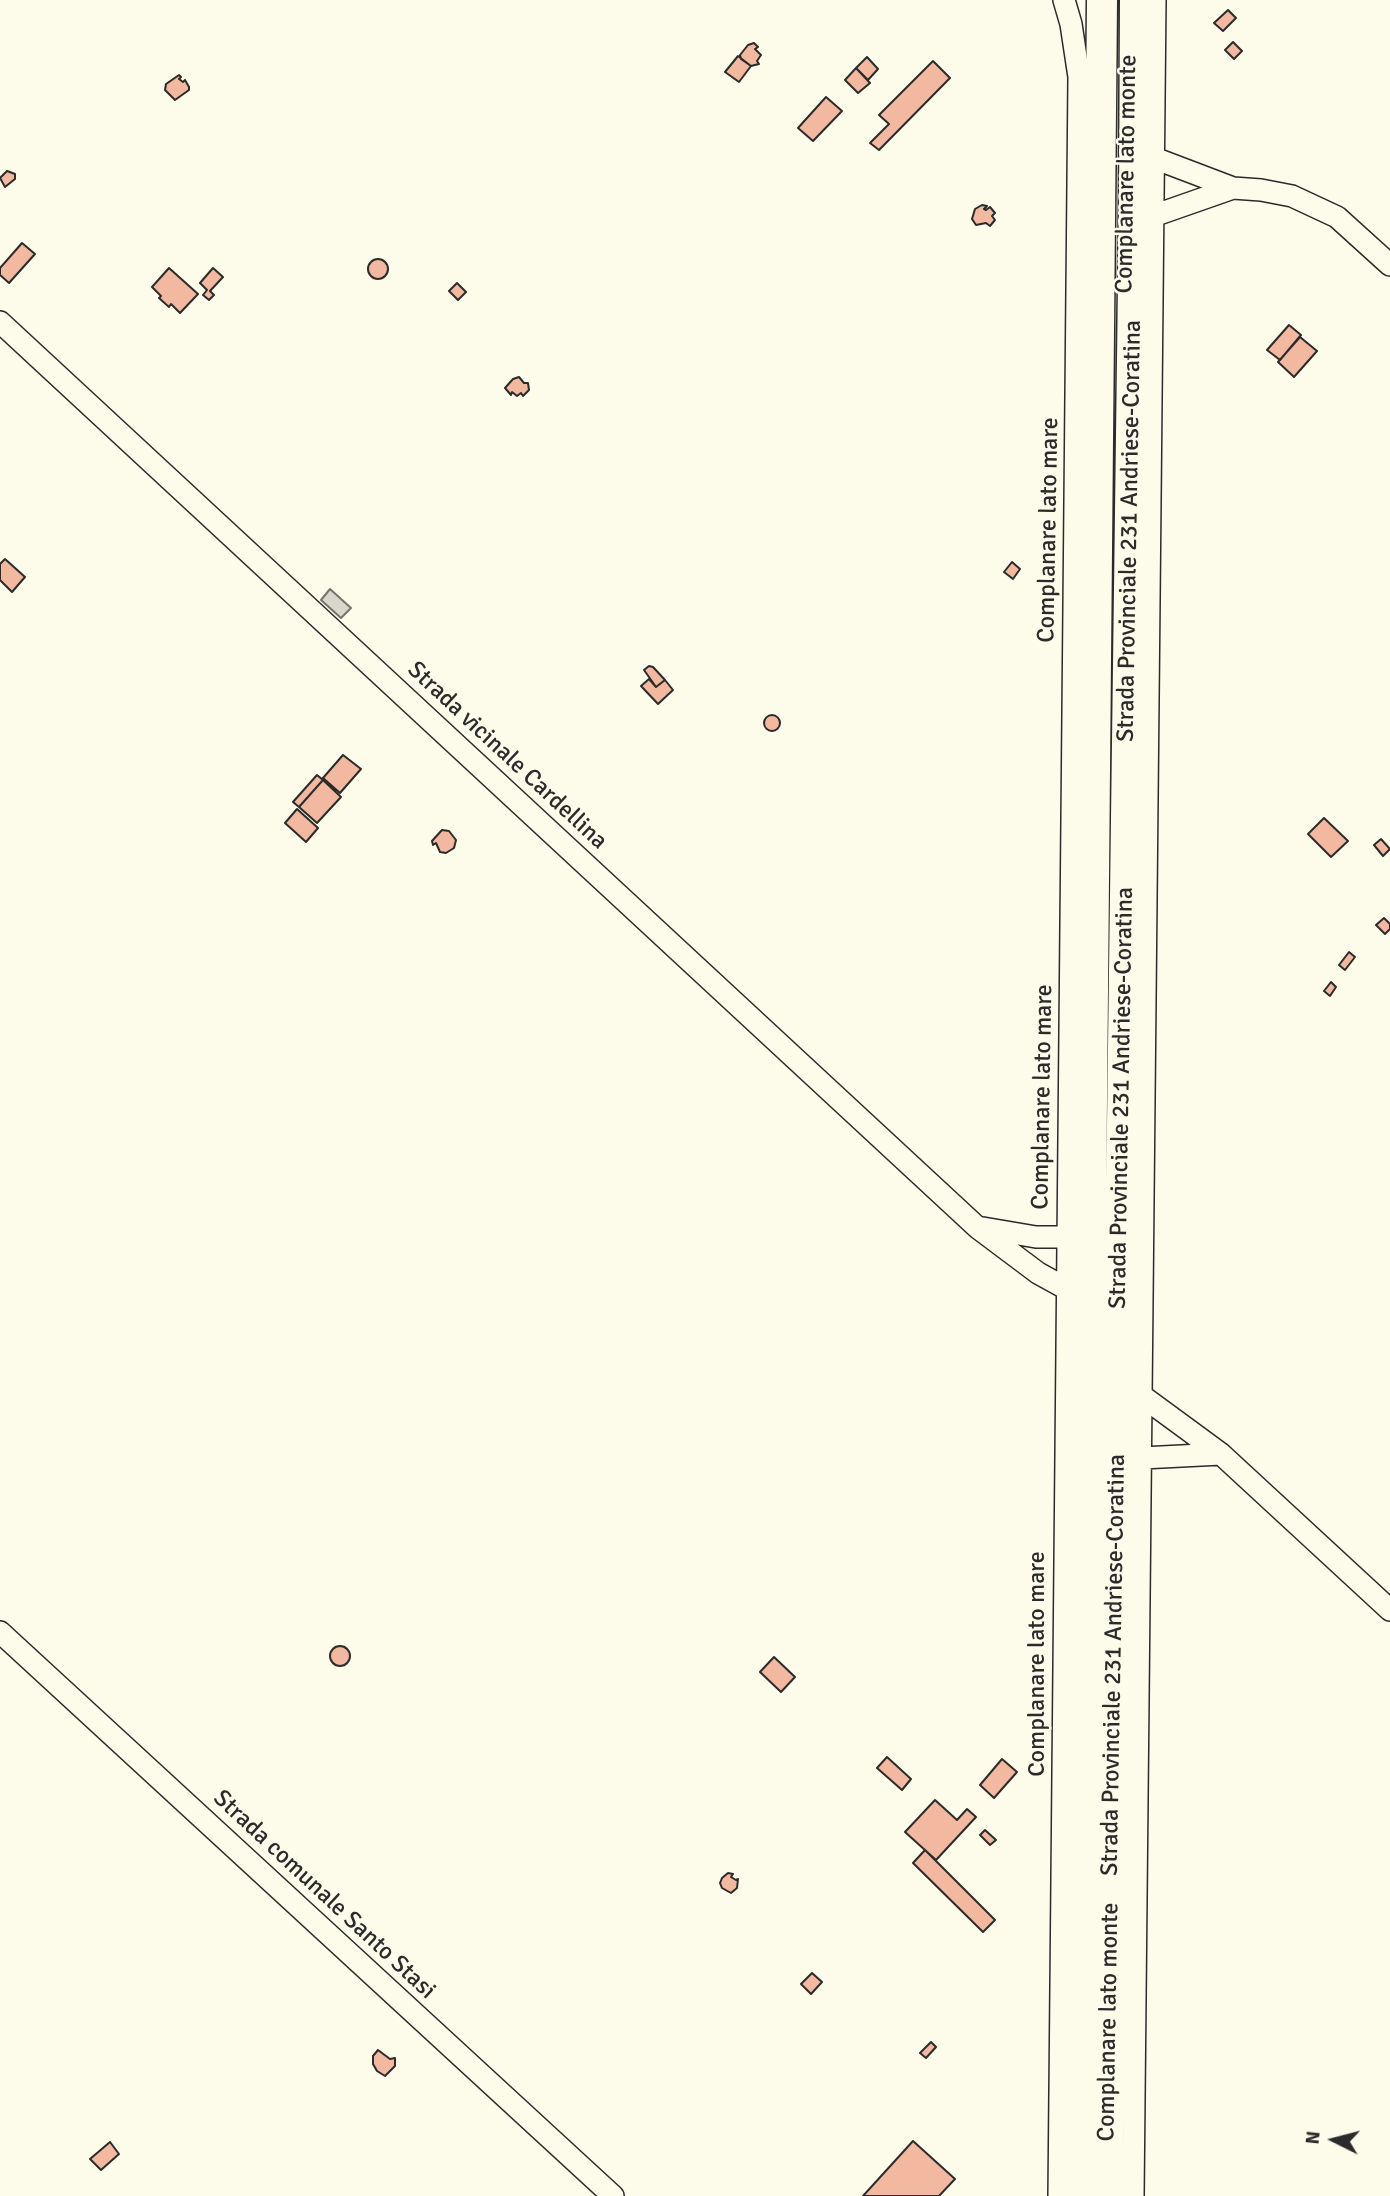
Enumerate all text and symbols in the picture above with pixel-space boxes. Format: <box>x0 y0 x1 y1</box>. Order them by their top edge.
street label: Complanare lato monte <box>1111 54 1143 294</box>
street label: Strada Provinciale 231 Andriese-Coratina <box>1112 320 1148 742</box>
street label: Complanare lato mare <box>1033 417 1065 643</box>
street label: Strada vicinale Cardellina <box>401 656 613 856</box>
street label: Strada Provinciale 231 Andriese-Coratina <box>1104 887 1140 1309</box>
street label: Complanare lato mare <box>1027 984 1059 1210</box>
street label: Strada Provinciale 231 Andriese-Coratina <box>1096 1454 1132 1876</box>
street label: Complanare lato mare <box>1024 1551 1052 1777</box>
street label: Strada comunale Santo Stasi <box>207 1784 441 2006</box>
street label: Complanare lato monte <box>1093 1902 1125 2142</box>
north arrow <box>1299 2105 1369 2175</box>
text: N <box>1300 2130 1326 2146</box>

